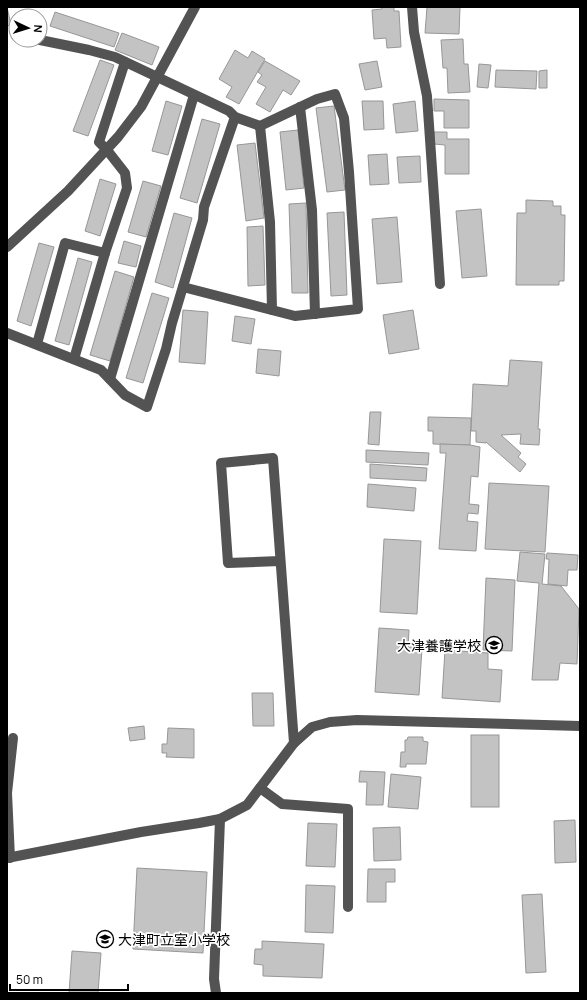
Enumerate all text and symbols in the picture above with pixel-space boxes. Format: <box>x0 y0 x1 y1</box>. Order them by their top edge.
north arrow <box>8 8 48 48</box>
text: N <box>31 24 46 33</box>
school or university icon: 大津養護学校 <box>484 635 504 655</box>
place label: 大津養護学校 <box>397 636 481 655</box>
school or university icon: 大津町立室小学校 <box>95 929 115 949</box>
place label: 大津町立室小学校 <box>118 930 230 949</box>
scale bar <box>10 966 128 992</box>
text: 50 m <box>16 971 43 988</box>

